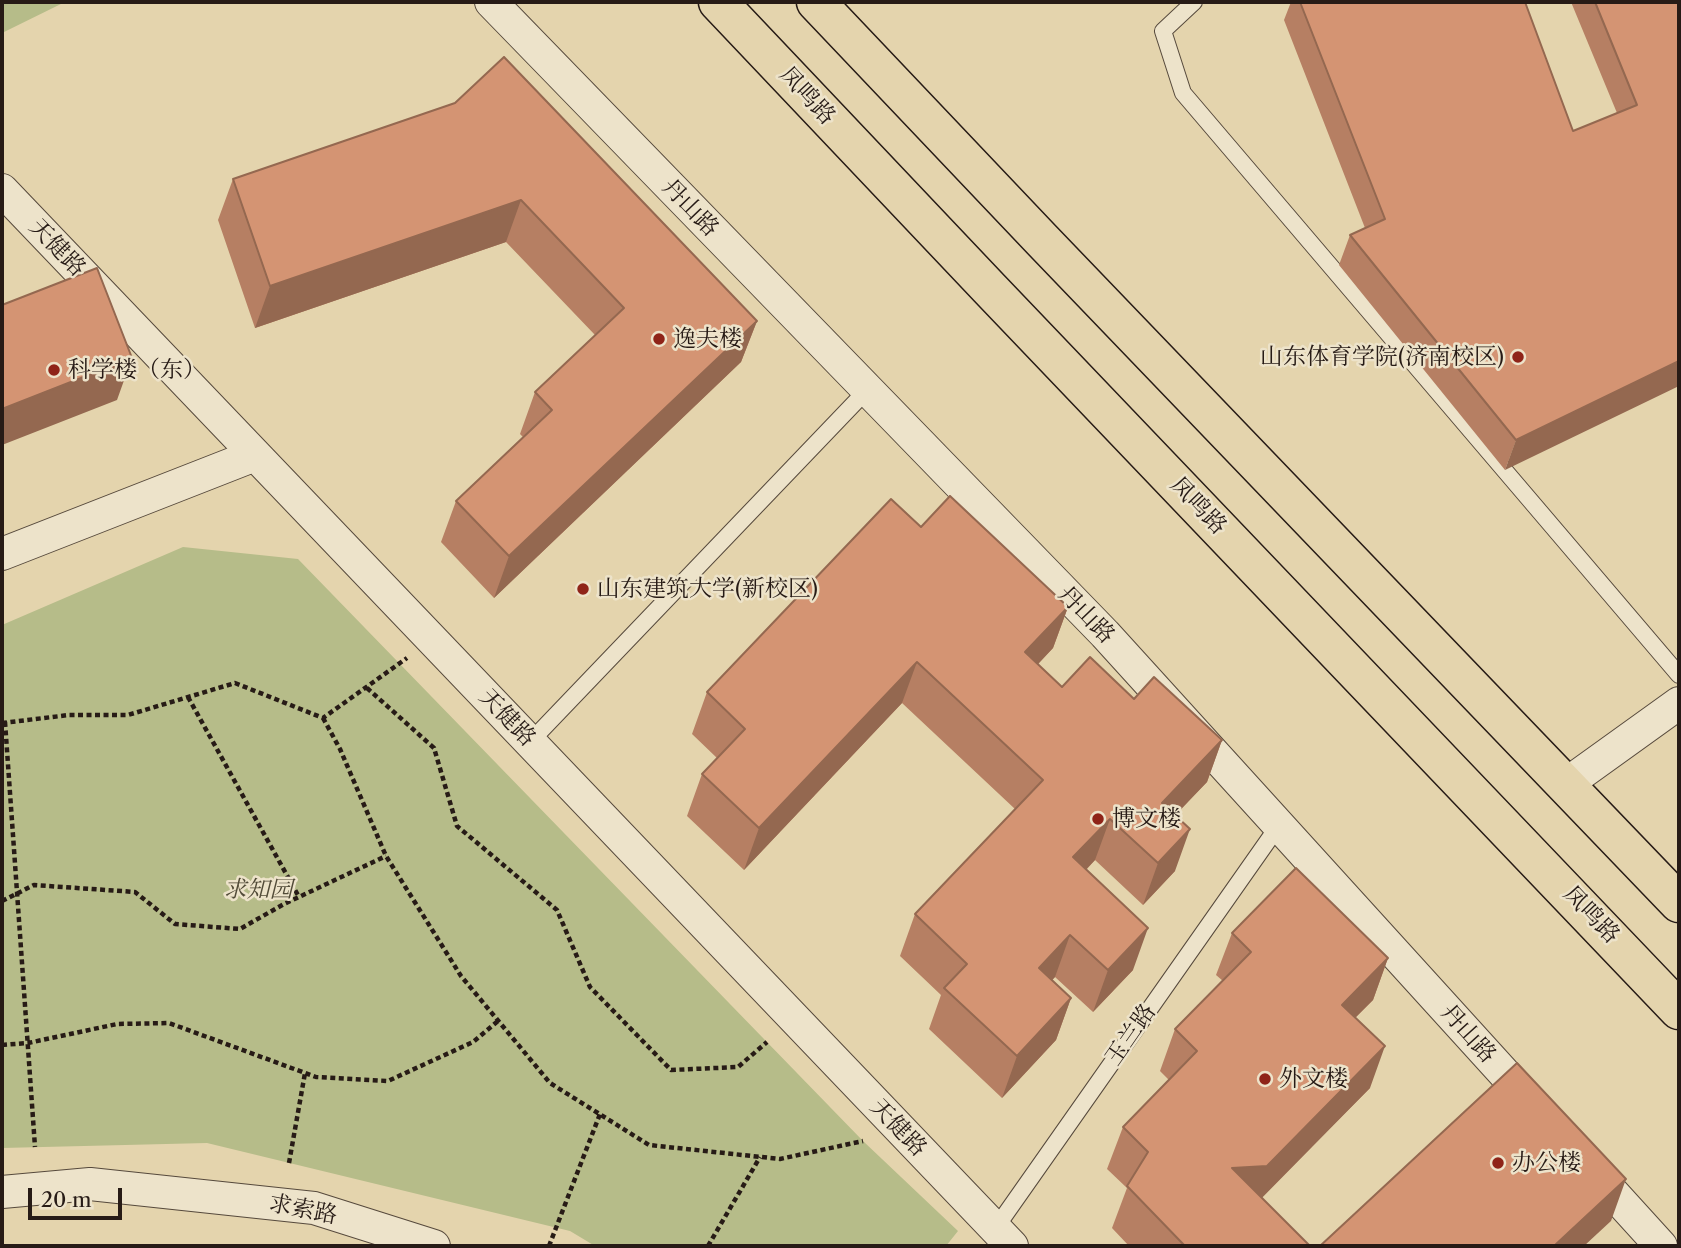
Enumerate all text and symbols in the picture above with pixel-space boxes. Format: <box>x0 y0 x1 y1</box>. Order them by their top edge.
street label: 凤鸣路 <box>773 61 841 131</box>
street label: 丹山路 <box>656 174 724 242</box>
street label: 天健路 <box>23 214 91 282</box>
place label: 逸夫楼 <box>673 325 742 353</box>
marker: 逸夫楼 <box>651 331 667 347</box>
place label: 山东体育学院(济南校区) <box>1260 343 1504 371</box>
marker: 山东体育学院(济南校区) <box>1510 349 1526 365</box>
place label: 科学楼（东） <box>68 356 206 384</box>
marker: 科学楼（东） <box>46 362 62 378</box>
street label: 凤鸣路 <box>1164 472 1232 540</box>
place label: 山东建筑大学(新校区) <box>597 575 818 603</box>
marker: 山东建筑大学(新校区) <box>575 581 591 597</box>
street label: 丹山路 <box>1052 581 1120 649</box>
street label: 天健路 <box>473 684 541 752</box>
place label: 博文楼 <box>1112 805 1181 833</box>
marker: 博文楼 <box>1090 811 1106 827</box>
park label: 求知园 <box>224 876 292 904</box>
street label: 凤鸣路 <box>1557 881 1625 949</box>
street label: 玉兰路 <box>1100 999 1162 1071</box>
street label: 丹山路 <box>1435 999 1501 1069</box>
place label: 外文楼 <box>1279 1065 1348 1093</box>
marker: 外文楼 <box>1257 1071 1273 1087</box>
street label: 天健路 <box>864 1094 932 1162</box>
place label: 办公楼 <box>1512 1149 1581 1177</box>
marker: 办公楼 <box>1490 1155 1506 1171</box>
scale bar <box>32 1174 126 1218</box>
text: 20 m <box>41 1187 92 1212</box>
street label: 求索路 <box>267 1190 339 1230</box>

